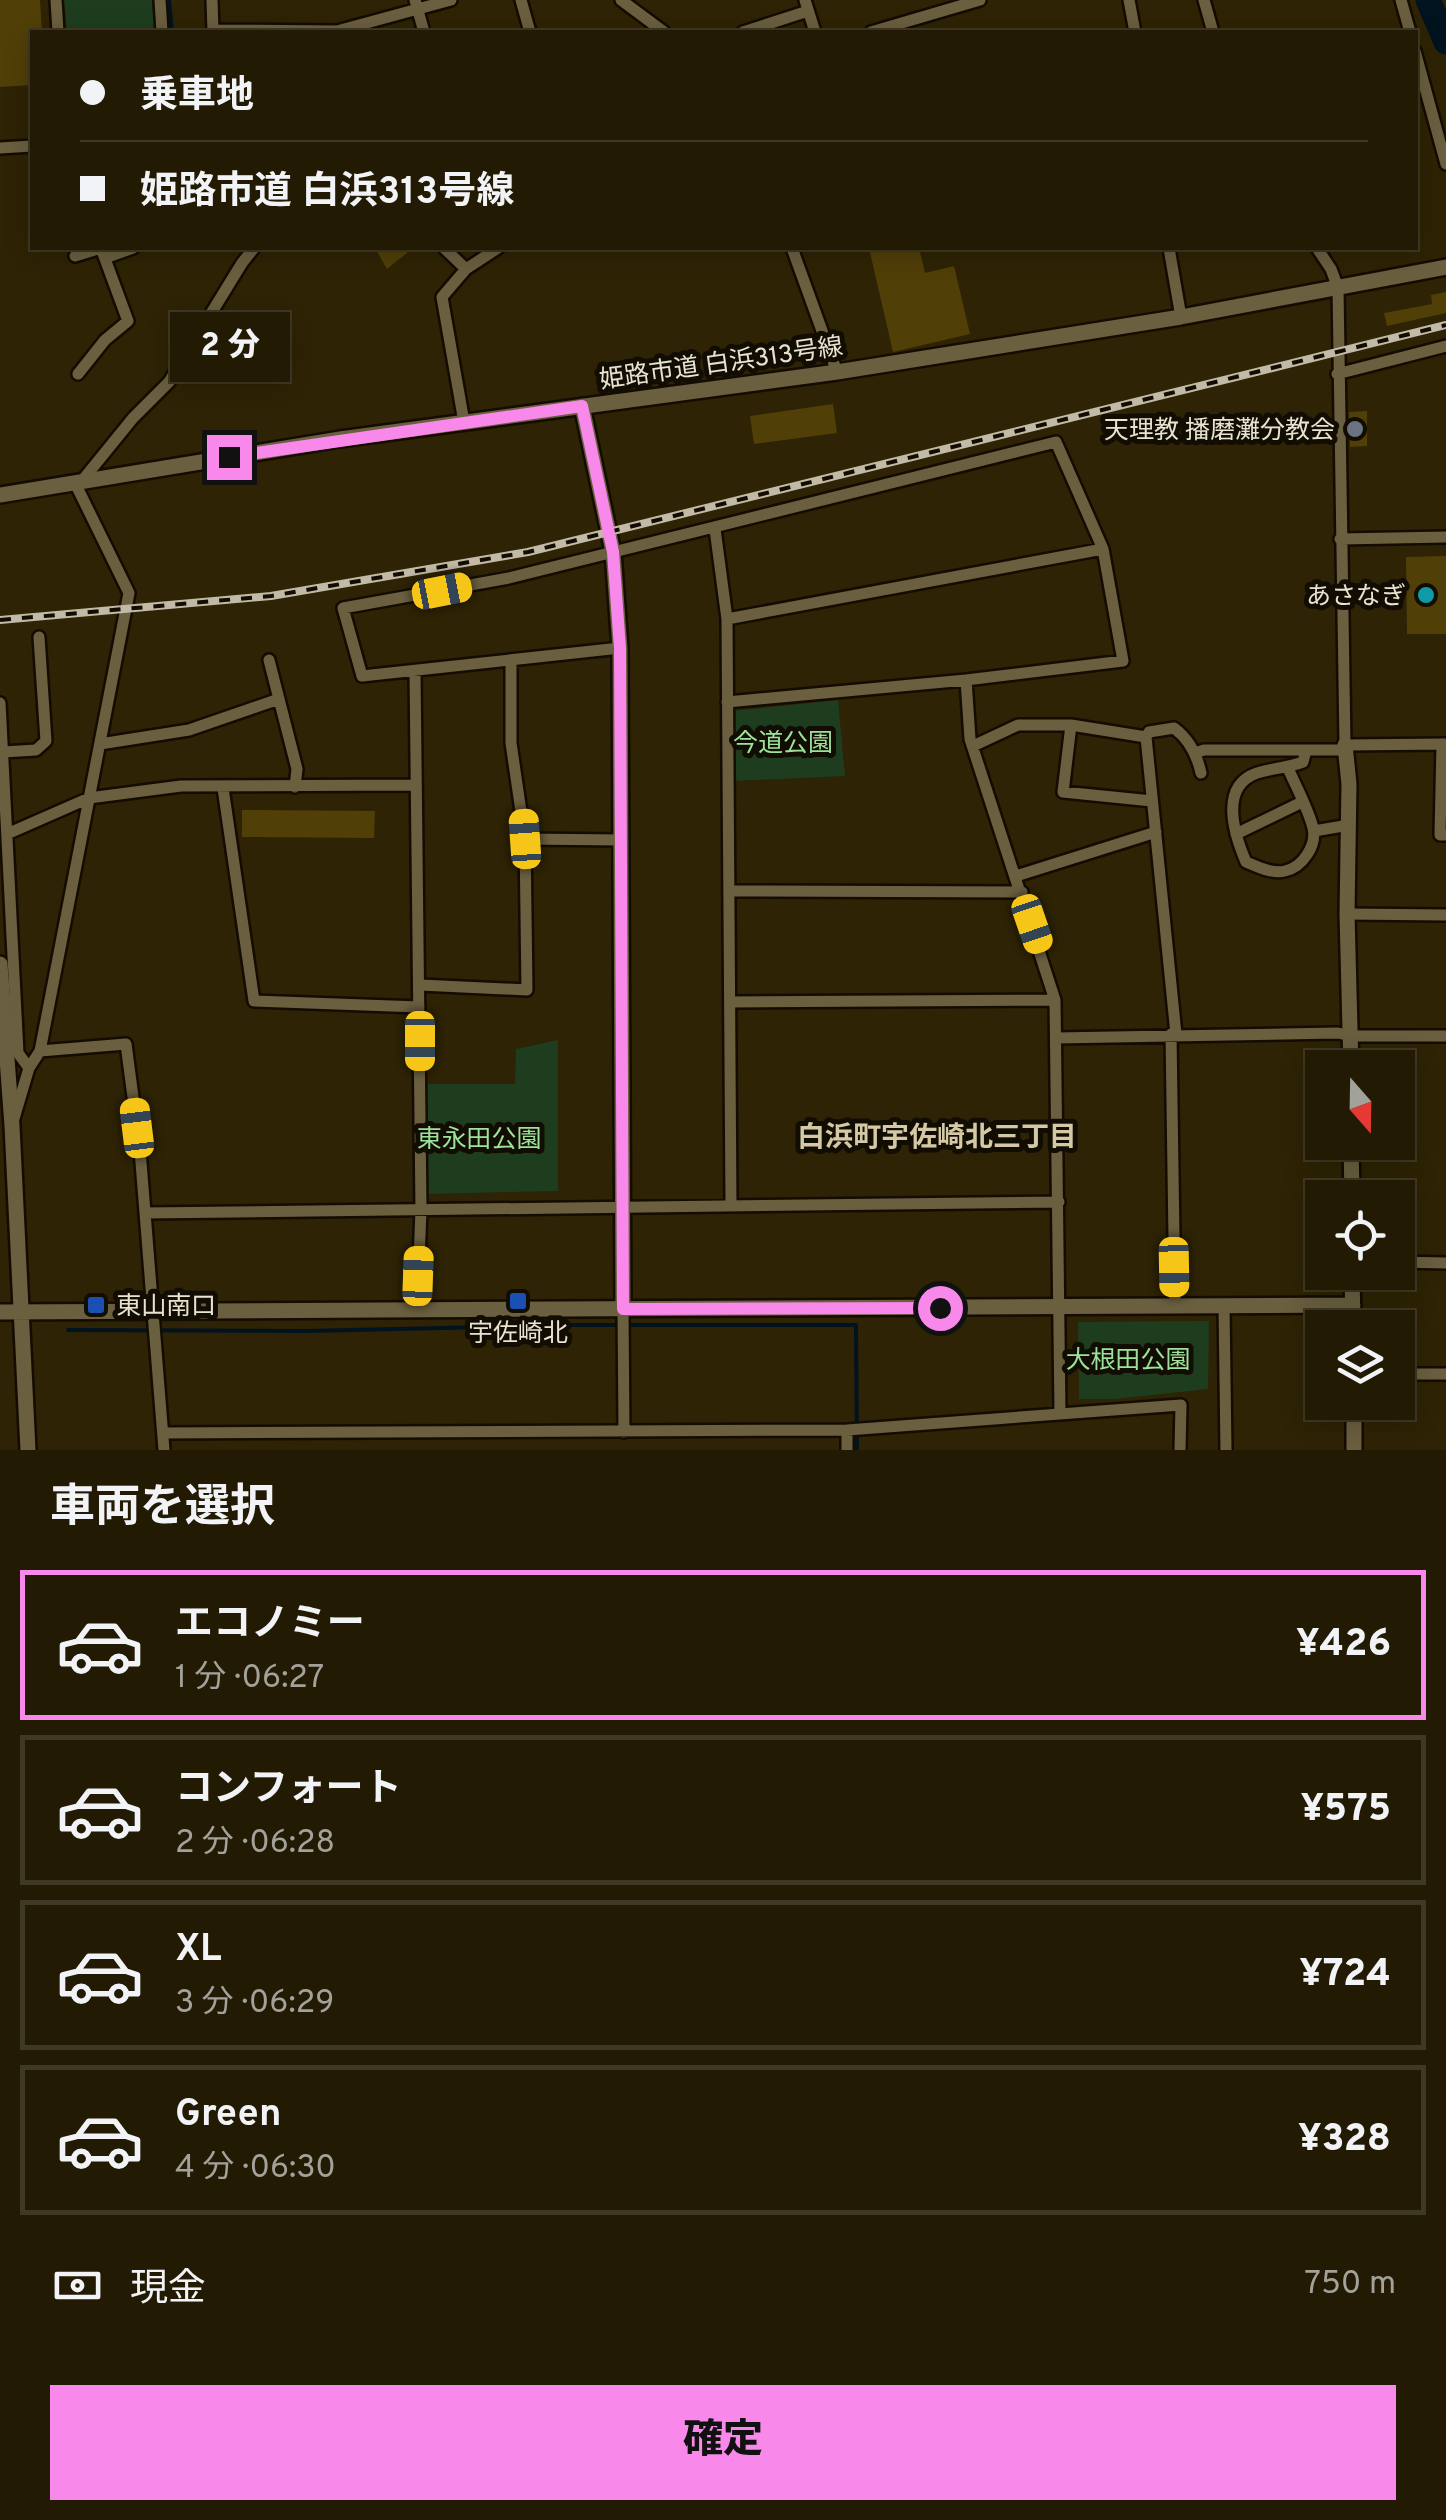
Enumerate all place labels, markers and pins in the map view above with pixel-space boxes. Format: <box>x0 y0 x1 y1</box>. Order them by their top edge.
place label: 天理教 播磨灘分教会 <box>1104 416 1335 448</box>
marker: 天理教 播磨灘分教会 <box>1344 418 1366 440</box>
place label: あさなぎ <box>1306 582 1406 614</box>
marker: あさなぎ <box>1415 584 1437 606</box>
marker: 宇佐崎北 <box>507 1290 529 1312</box>
place label: 東山南口 <box>116 1292 216 1324</box>
marker: 東山南口 <box>85 1294 107 1316</box>
place label: 宇佐崎北 <box>468 1319 568 1351</box>

